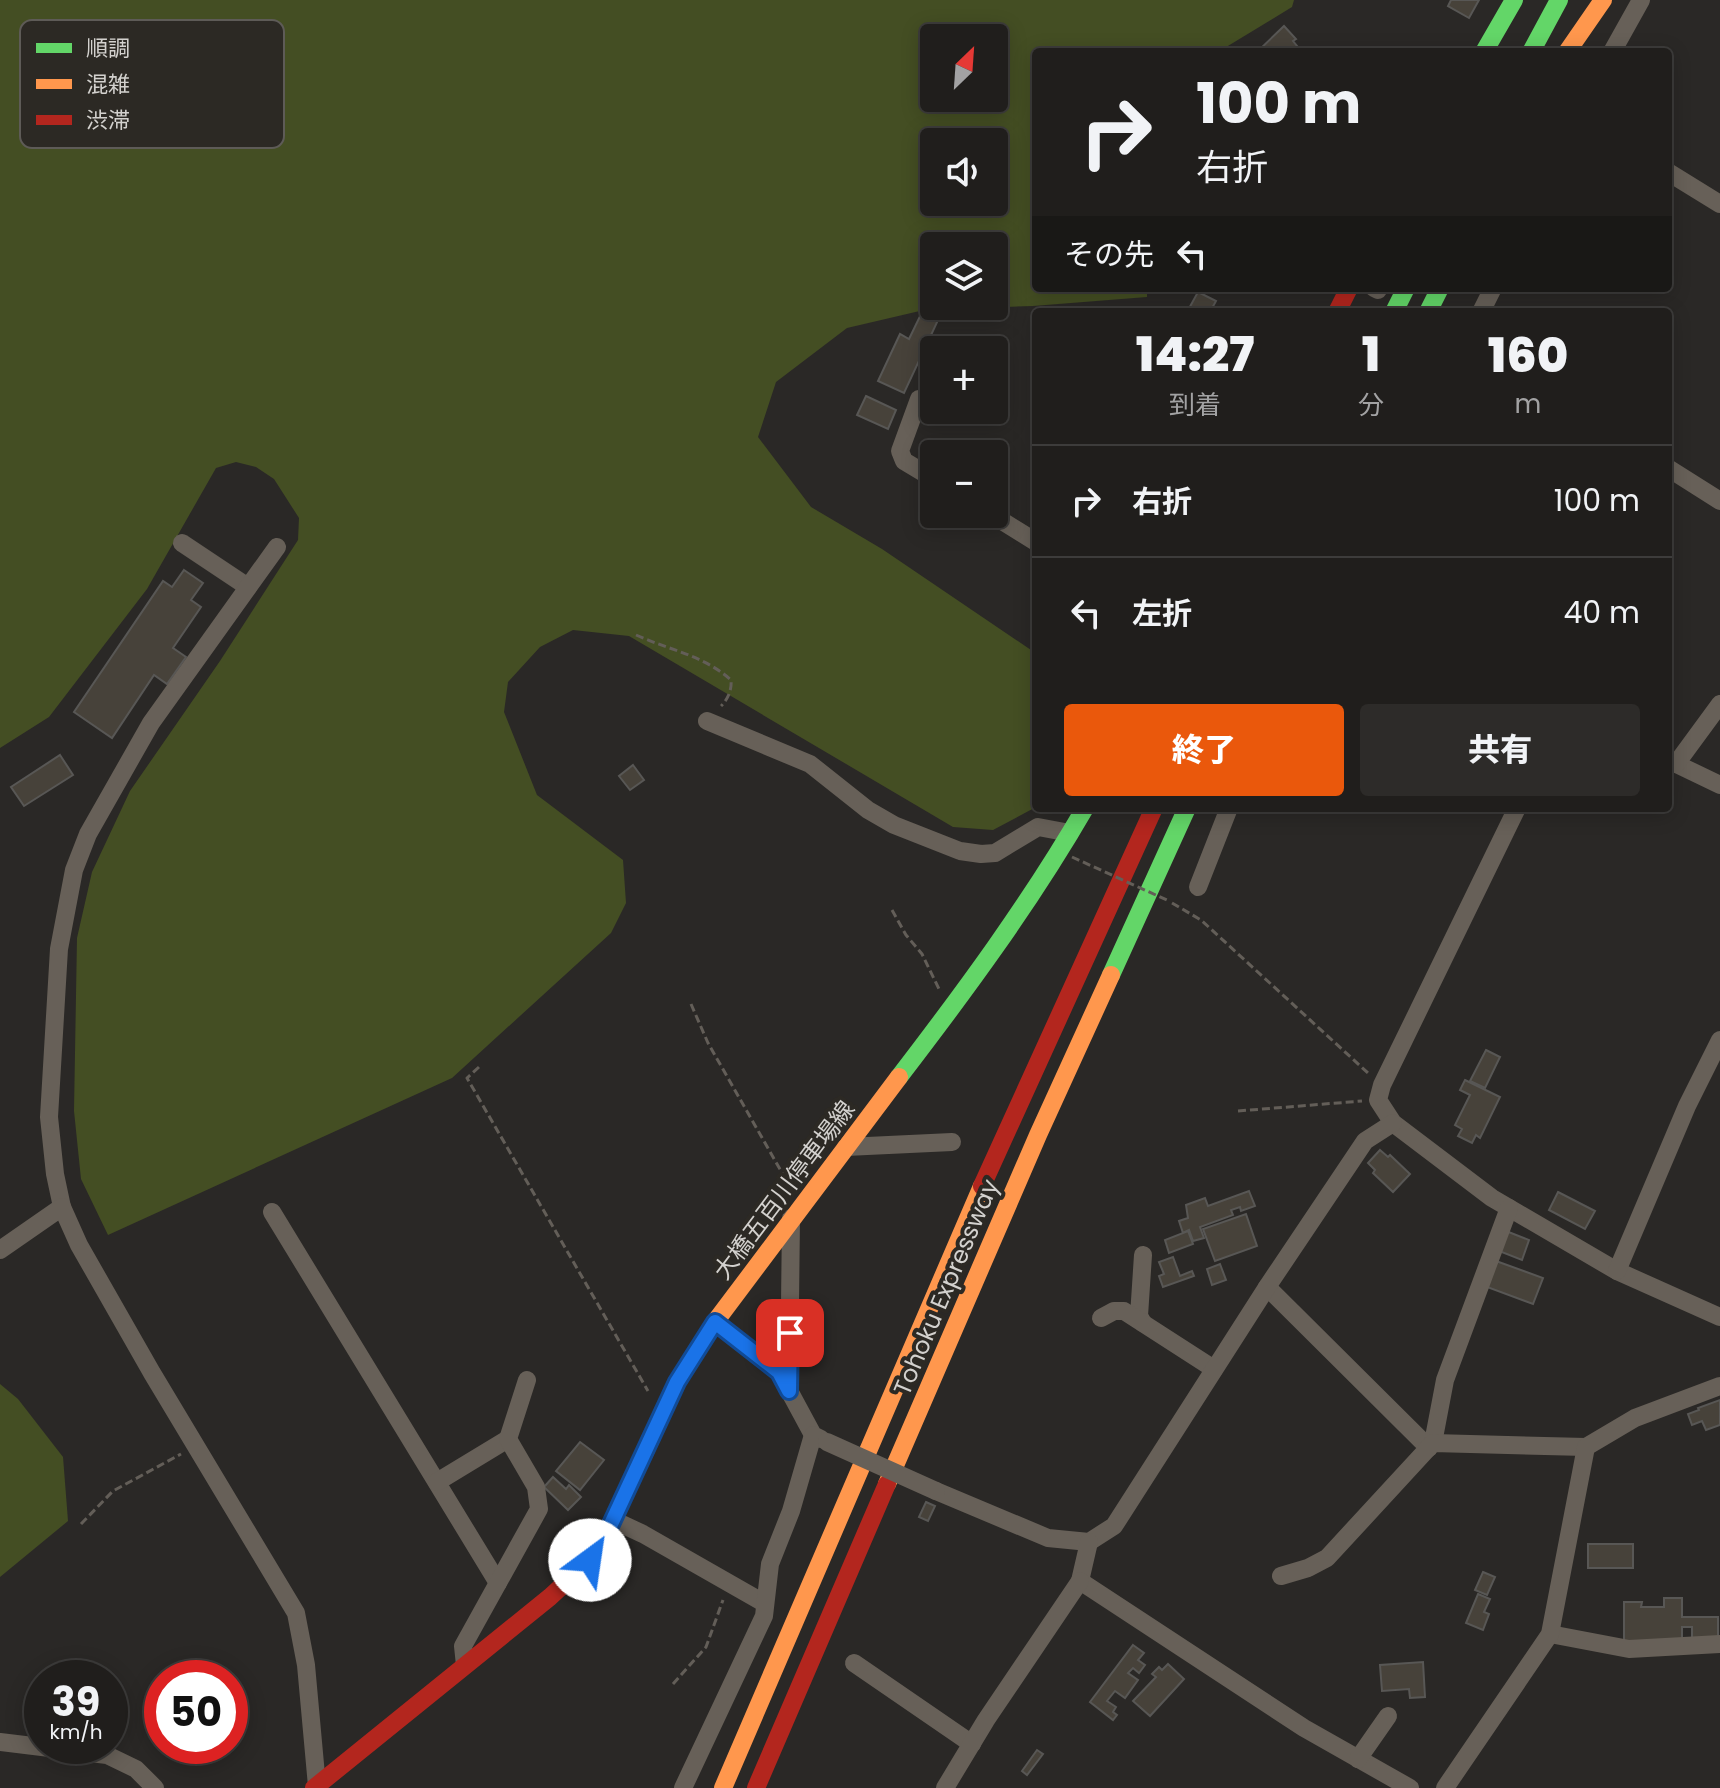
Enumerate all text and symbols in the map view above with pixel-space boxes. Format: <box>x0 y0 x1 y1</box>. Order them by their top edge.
legend <box>20 20 284 148</box>
north arrow <box>920 24 1008 112</box>
map controls <box>920 24 1008 528</box>
text: 順調 <box>86 33 130 64</box>
text: 100 m <box>1196 64 1361 143</box>
text: 混雑 <box>86 69 130 100</box>
icon: right <box>1064 80 1168 184</box>
text: 渋滞 <box>86 105 130 136</box>
button: sound <box>920 128 1008 216</box>
text: 右折 <box>1196 142 1268 193</box>
button: layers <box>920 232 1008 320</box>
icon: left <box>1170 232 1214 276</box>
text: その先 <box>1064 233 1154 276</box>
text: 14:27 <box>1136 321 1254 388</box>
text: 1 <box>1362 321 1380 388</box>
text: 160 <box>1488 322 1568 389</box>
button: + <box>920 336 1008 424</box>
text: m <box>1515 386 1541 422</box>
text: 到着 <box>1169 387 1221 423</box>
text: 分 <box>1358 387 1384 423</box>
button: − <box>920 440 1008 528</box>
icon: right <box>1064 479 1108 523</box>
text: 100 m <box>1554 479 1640 522</box>
text: 右折 <box>1132 480 1192 523</box>
icon: left <box>1064 591 1108 635</box>
text: 40 m <box>1563 591 1640 634</box>
text: 左折 <box>1132 592 1192 635</box>
button: 終了 <box>1064 704 1344 796</box>
button: 共有 <box>1360 704 1640 796</box>
street label: 大橋五百川停車場線 <box>706 1094 862 1286</box>
street label: Tohoku Expressway <box>886 1174 1007 1400</box>
pin <box>756 1299 824 1367</box>
icon: arrive <box>768 1311 812 1355</box>
position arrow <box>548 1518 632 1602</box>
speed limit sign: 50 <box>144 1660 248 1764</box>
text: 39 <box>52 1674 100 1730</box>
text: km/h <box>49 1718 103 1746</box>

